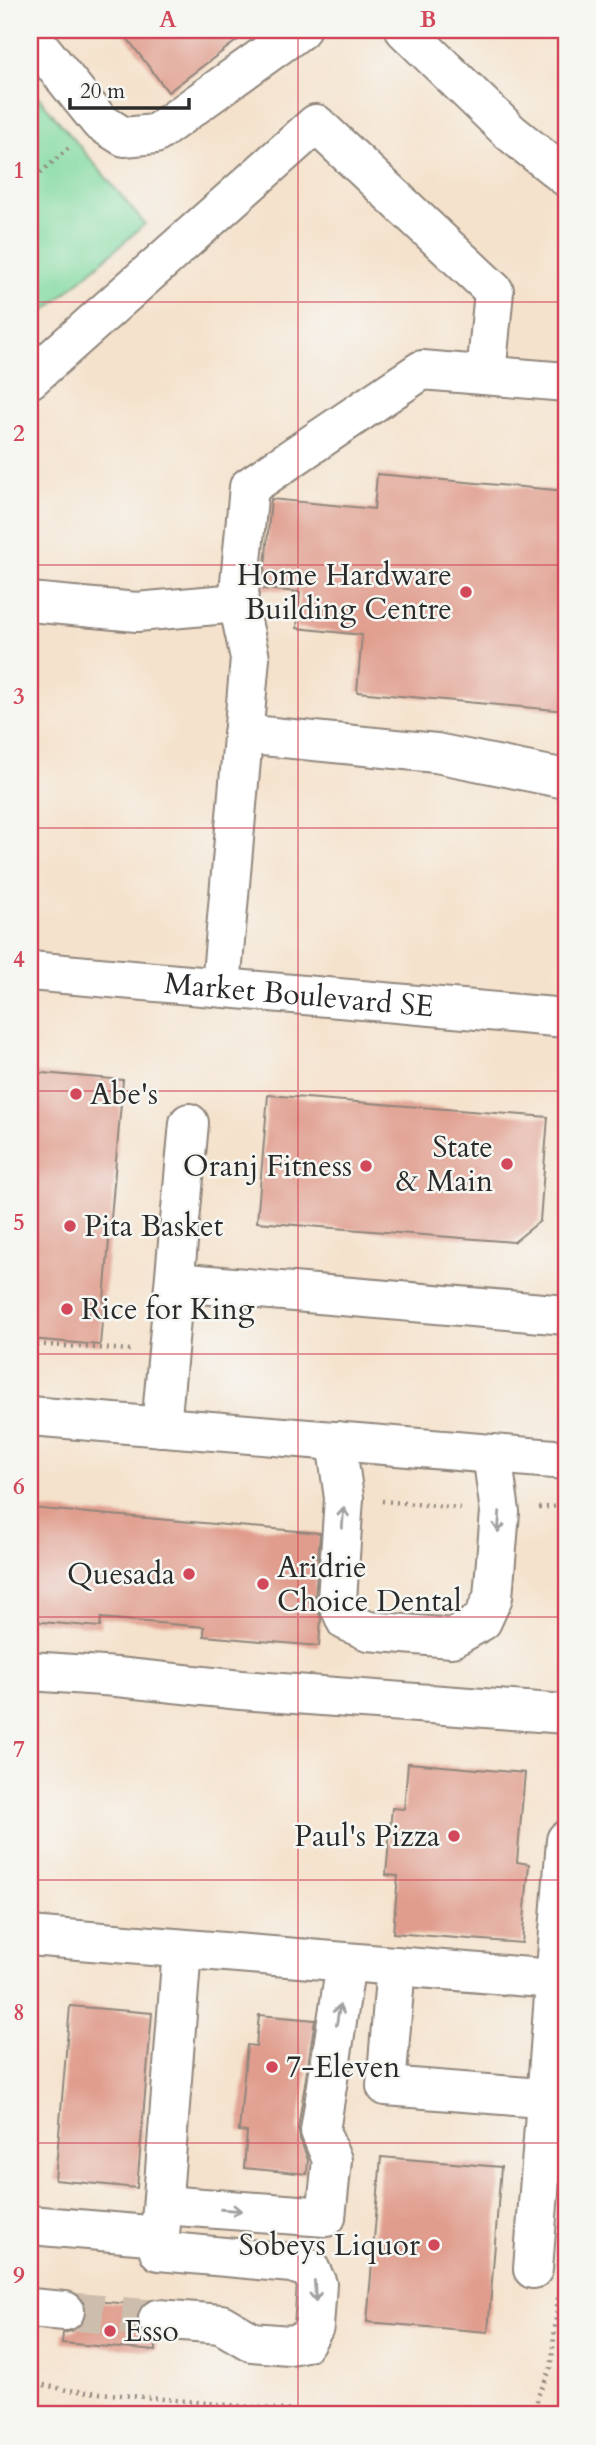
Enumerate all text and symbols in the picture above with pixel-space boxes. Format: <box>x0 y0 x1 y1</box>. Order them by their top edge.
text: A <box>159 4 177 35</box>
text: B <box>420 4 436 35</box>
scale bar <box>70 66 189 110</box>
text: 20 m <box>80 77 125 106</box>
text: 1 <box>13 155 25 186</box>
text: 2 <box>13 418 25 449</box>
place label: Home Hardware Building Centre <box>237 555 452 630</box>
marker: Home Hardware Building Centre <box>458 584 474 600</box>
text: 3 <box>13 681 25 712</box>
text: 4 <box>13 944 25 975</box>
street label: Market Boulevard SE <box>162 962 435 1027</box>
place label: Abe's <box>90 1074 158 1115</box>
marker: Abe's <box>68 1086 84 1102</box>
place label: State & Main <box>396 1127 493 1202</box>
place label: Oranj Fitness <box>183 1146 352 1187</box>
marker: State & Main <box>499 1156 515 1172</box>
marker: Oranj Fitness <box>358 1158 374 1174</box>
place label: Pita Basket <box>84 1206 224 1247</box>
text: 5 <box>13 1207 25 1238</box>
marker: Pita Basket <box>62 1218 78 1234</box>
place label: Rice for King <box>81 1289 255 1330</box>
marker: Rice for King <box>59 1301 75 1317</box>
text: 6 <box>13 1471 25 1502</box>
one-way arrow <box>337 1507 350 1530</box>
one-way arrow <box>492 1510 505 1532</box>
place label: Aridrie Choice Dental <box>277 1547 462 1622</box>
place label: Quesada <box>67 1554 175 1595</box>
marker: Quesada <box>181 1566 197 1582</box>
marker: Aridrie Choice Dental <box>255 1576 271 1592</box>
text: 7 <box>13 1734 25 1765</box>
place label: Paul's Pizza <box>294 1816 440 1857</box>
marker: Paul's Pizza <box>446 1828 462 1844</box>
text: 8 <box>13 1997 25 2028</box>
one-way arrow <box>332 2004 345 2027</box>
place label: 7-Eleven <box>286 2047 400 2088</box>
marker: 7-Eleven <box>264 2059 280 2075</box>
one-way arrow <box>219 2204 242 2217</box>
place label: Sobeys Liquor <box>239 2225 420 2266</box>
marker: Sobeys Liquor <box>426 2237 442 2253</box>
text: 9 <box>13 2260 25 2291</box>
one-way arrow <box>309 2279 322 2302</box>
place label: Esso <box>124 2311 179 2352</box>
marker: Esso <box>102 2323 118 2339</box>

